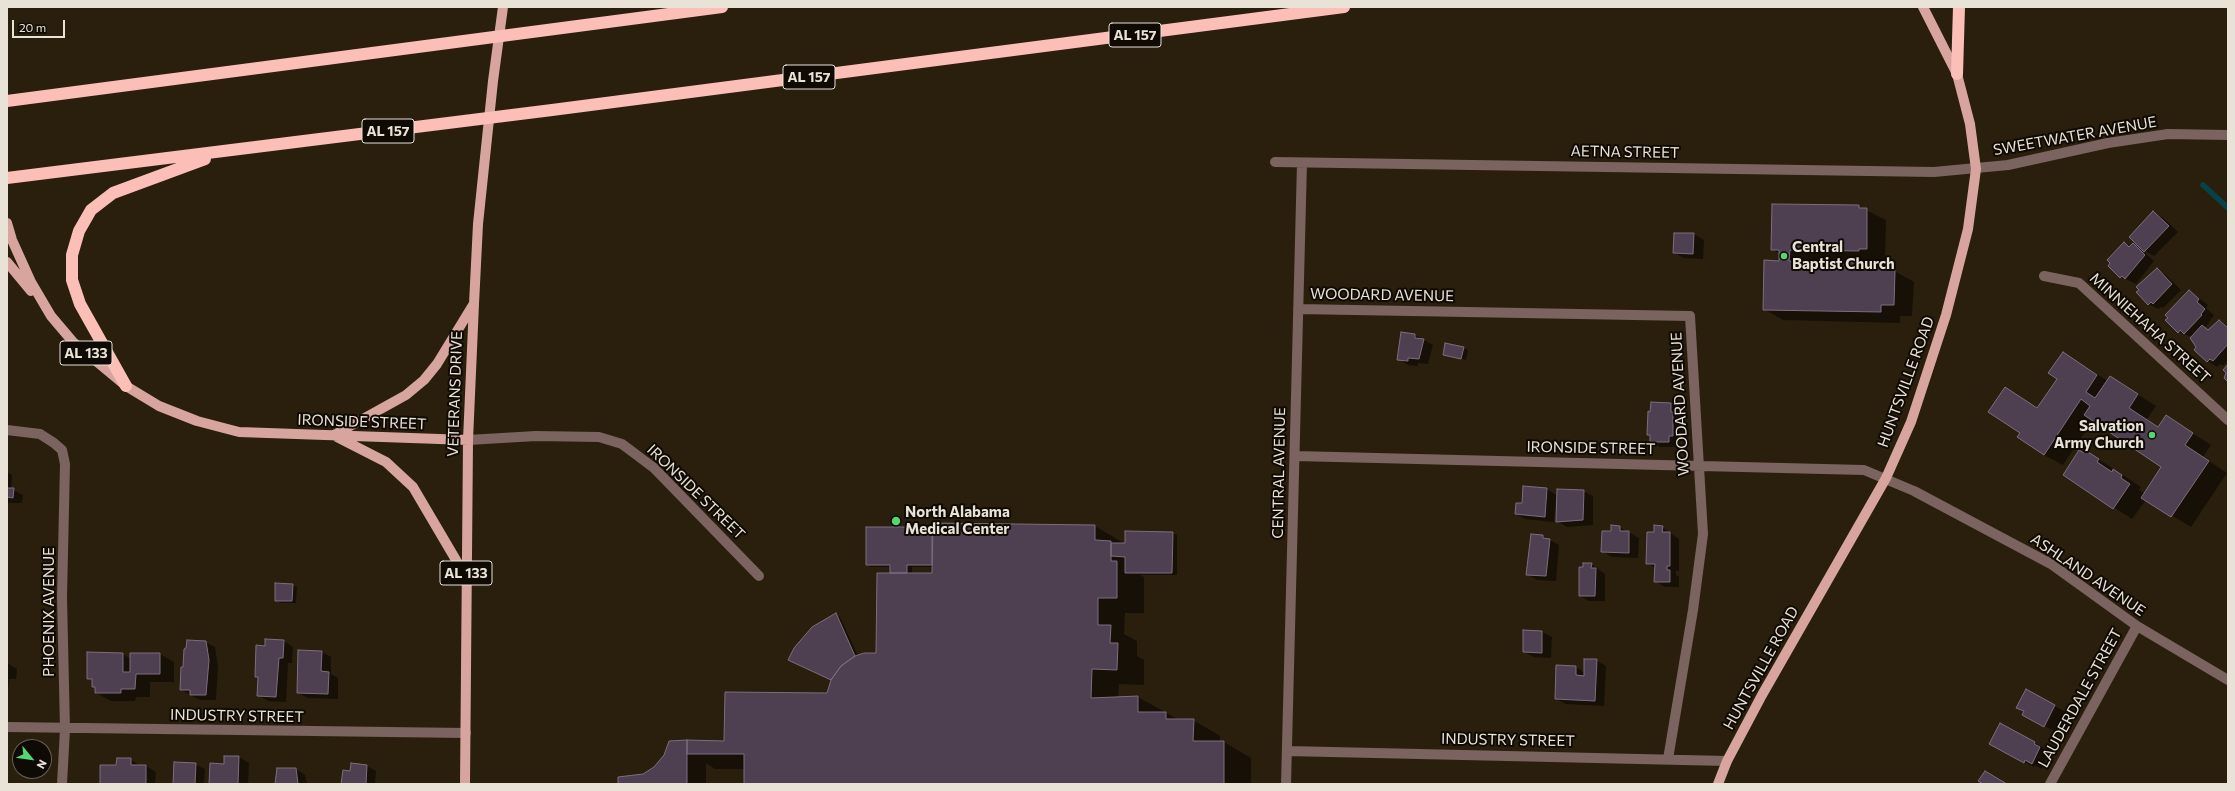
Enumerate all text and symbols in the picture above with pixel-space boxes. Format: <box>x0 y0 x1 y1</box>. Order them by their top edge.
scale bar <box>14 12 67 38</box>
text: 20 m <box>19 20 46 34</box>
road number: AL 157 <box>1109 23 1161 47</box>
road number: AL 157 <box>783 65 835 89</box>
street label: SWEETWATER AVENUE <box>1992 113 2158 159</box>
road number: AL 157 <box>362 119 414 143</box>
street label: AETNA STREET <box>1570 142 1680 162</box>
place label: Central Baptist Church <box>1792 238 1895 273</box>
marker: Central Baptist Church <box>1779 251 1789 261</box>
street label: MINNIEHAHA STREET <box>2086 269 2214 387</box>
street label: WOODARD AVENUE <box>1310 285 1454 305</box>
street label: HUNTSVILLE ROAD <box>1874 314 1938 450</box>
street label: VETERANS DRIVE <box>444 331 466 457</box>
street label: WOODARD AVENUE <box>1667 332 1693 476</box>
road number: AL 133 <box>60 341 112 365</box>
street label: CENTRAL AVENUE <box>1269 407 1289 539</box>
street label: IRONSIDE STREET <box>297 411 427 433</box>
place label: Salvation Army Church <box>2054 417 2144 452</box>
marker: Salvation Army Church <box>2147 430 2157 440</box>
street label: IRONSIDE STREET <box>1526 438 1656 458</box>
street label: IRONSIDE STREET <box>643 441 749 543</box>
place label: North Alabama Medical Center <box>905 503 1010 538</box>
marker: North Alabama Medical Center <box>890 515 902 527</box>
street label: ASHLAND AVENUE <box>2027 530 2149 620</box>
street label: PHOENIX AVENUE <box>40 547 58 677</box>
road number: AL 133 <box>440 561 492 585</box>
street label: HUNTSVILLE ROAD <box>1720 603 1802 733</box>
street label: LAUDERDALE STREET <box>2034 625 2126 771</box>
street label: INDUSTRY STREET <box>170 706 304 726</box>
street label: INDUSTRY STREET <box>1441 730 1575 750</box>
north arrow <box>12 739 52 779</box>
text: N <box>34 758 50 771</box>

